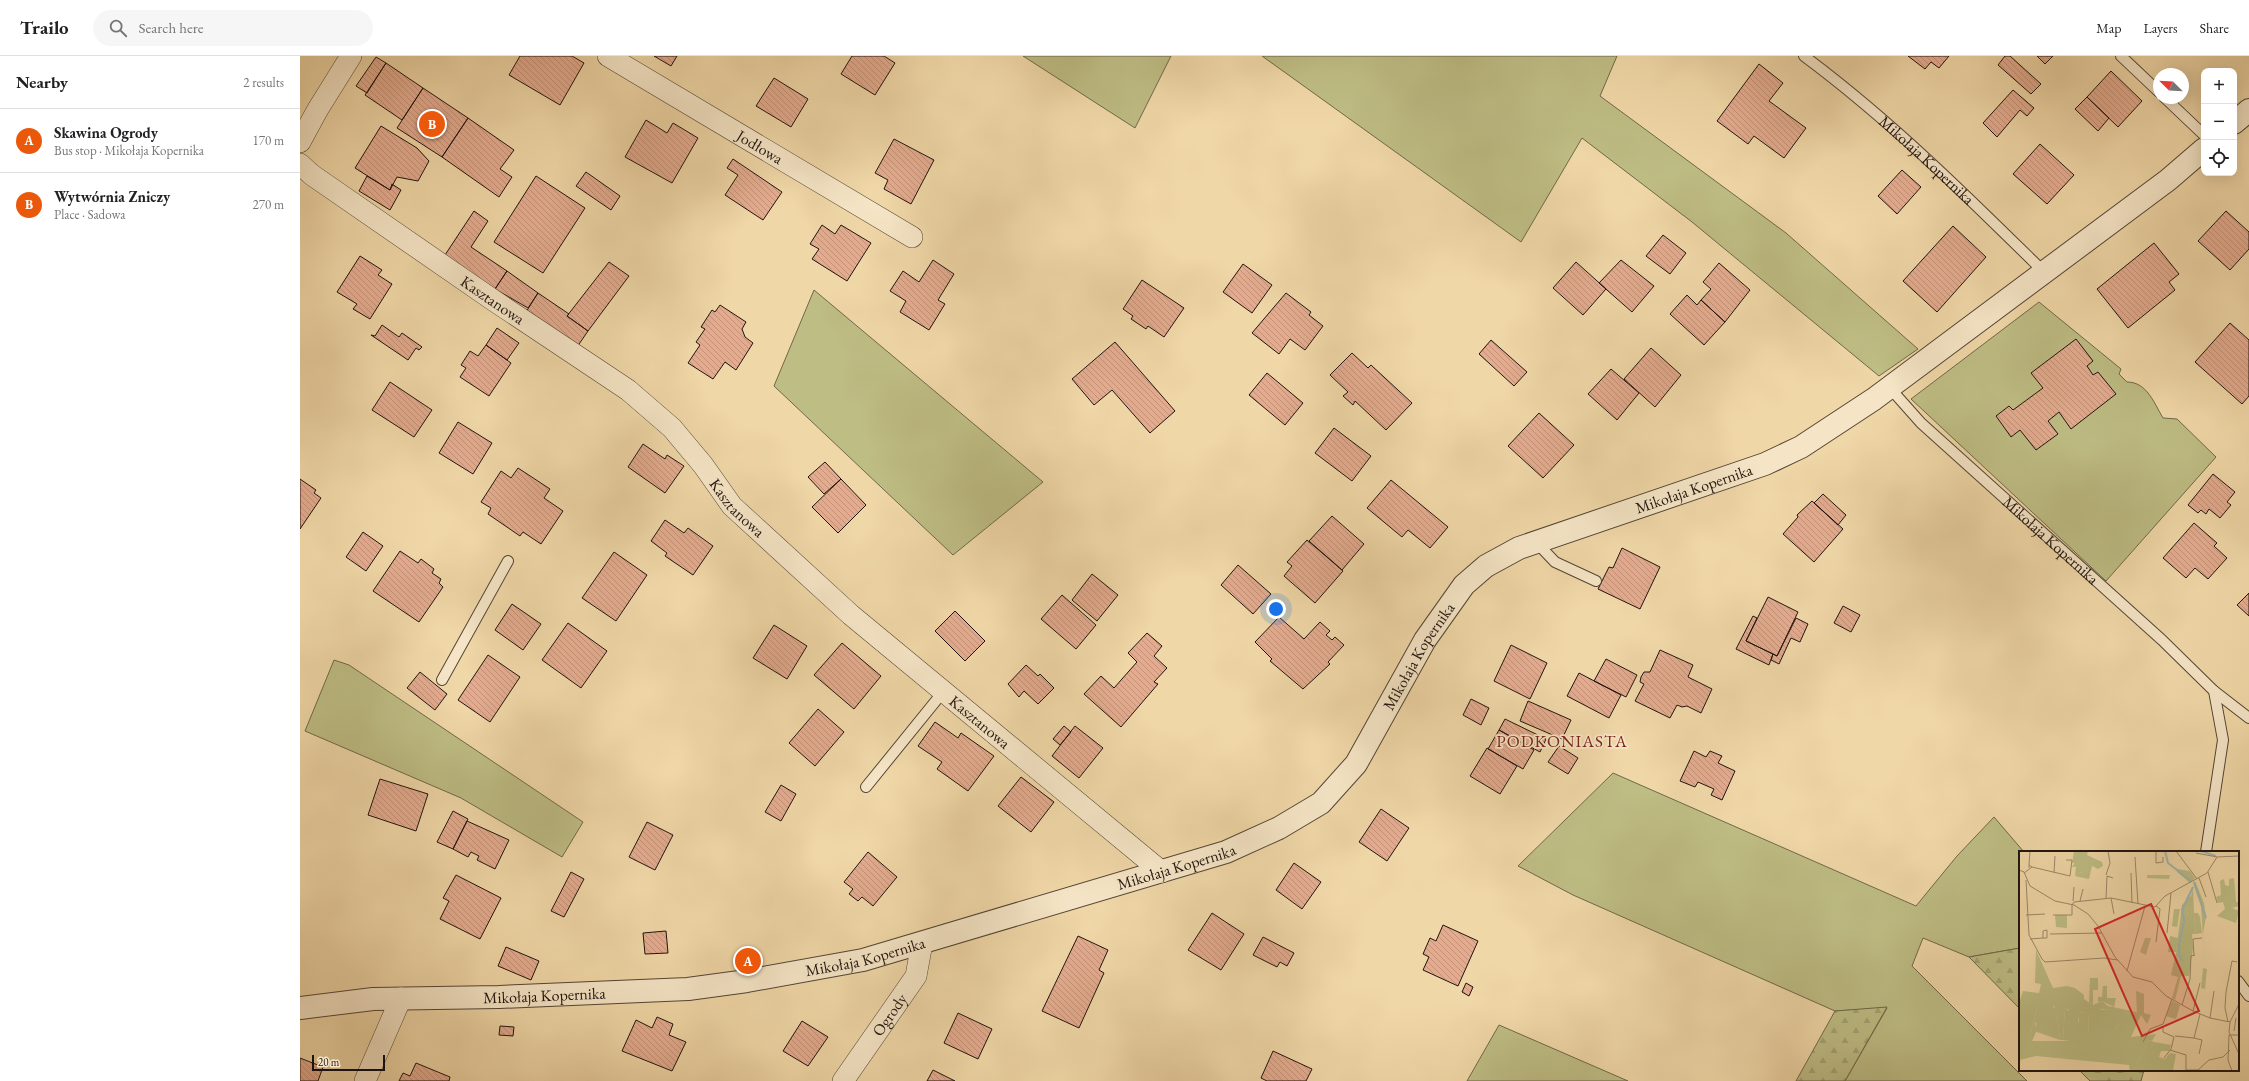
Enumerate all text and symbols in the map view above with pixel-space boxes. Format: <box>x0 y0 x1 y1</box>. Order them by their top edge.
search box <box>93 10 373 46</box>
text: Trailo <box>20 15 69 40</box>
icon: search <box>107 17 129 39</box>
text: Search here <box>139 18 204 37</box>
text: Map <box>2096 19 2121 37</box>
text: Layers <box>2143 19 2178 37</box>
text: Share <box>2200 19 2229 37</box>
north arrow <box>2153 68 2189 104</box>
map controls <box>2201 68 2237 176</box>
button: + <box>2201 68 2237 104</box>
text: Nearby <box>16 71 68 93</box>
text: 2 results <box>243 74 284 91</box>
button: − <box>2201 104 2237 140</box>
pin: B <box>419 109 445 139</box>
street label: Mikołaja Kopernika <box>1875 111 1980 209</box>
text: Skawina Ogrody <box>54 123 158 142</box>
street label: Jodłowa <box>731 124 788 169</box>
text: A <box>24 132 34 149</box>
text: 170 m <box>253 132 284 149</box>
button: locate <box>2201 140 2237 176</box>
text: Bus stop · Mikołaja Kopernika <box>54 142 204 159</box>
text: Wytwórnia Zniczy <box>54 187 170 206</box>
text: B <box>25 196 33 213</box>
text: 270 m <box>253 196 284 213</box>
text: Place · Sadowa <box>54 206 125 223</box>
street label: Kasztanowa <box>457 270 530 329</box>
street label: Mikołaja Kopernika <box>1632 458 1756 518</box>
street label: Kasztanowa <box>705 474 770 542</box>
street label: Mikołaja Kopernika <box>1998 491 2104 589</box>
street label: Mikołaja Kopernika <box>1378 598 1459 714</box>
your location <box>1266 599 1286 619</box>
street label: Kasztanowa <box>945 690 1015 753</box>
district label: PODKONIASTA <box>1496 730 1628 752</box>
street label: Mikołaja Kopernika <box>1115 838 1239 894</box>
inset map <box>2019 851 2239 1071</box>
street label: Mikołaja Kopernika <box>804 931 928 981</box>
pin: A <box>735 946 761 976</box>
street label: Mikołaja Kopernika <box>483 982 607 1008</box>
street label: Ogrody <box>867 988 912 1040</box>
scale bar <box>312 1053 385 1072</box>
text: 20 m <box>318 1055 339 1069</box>

